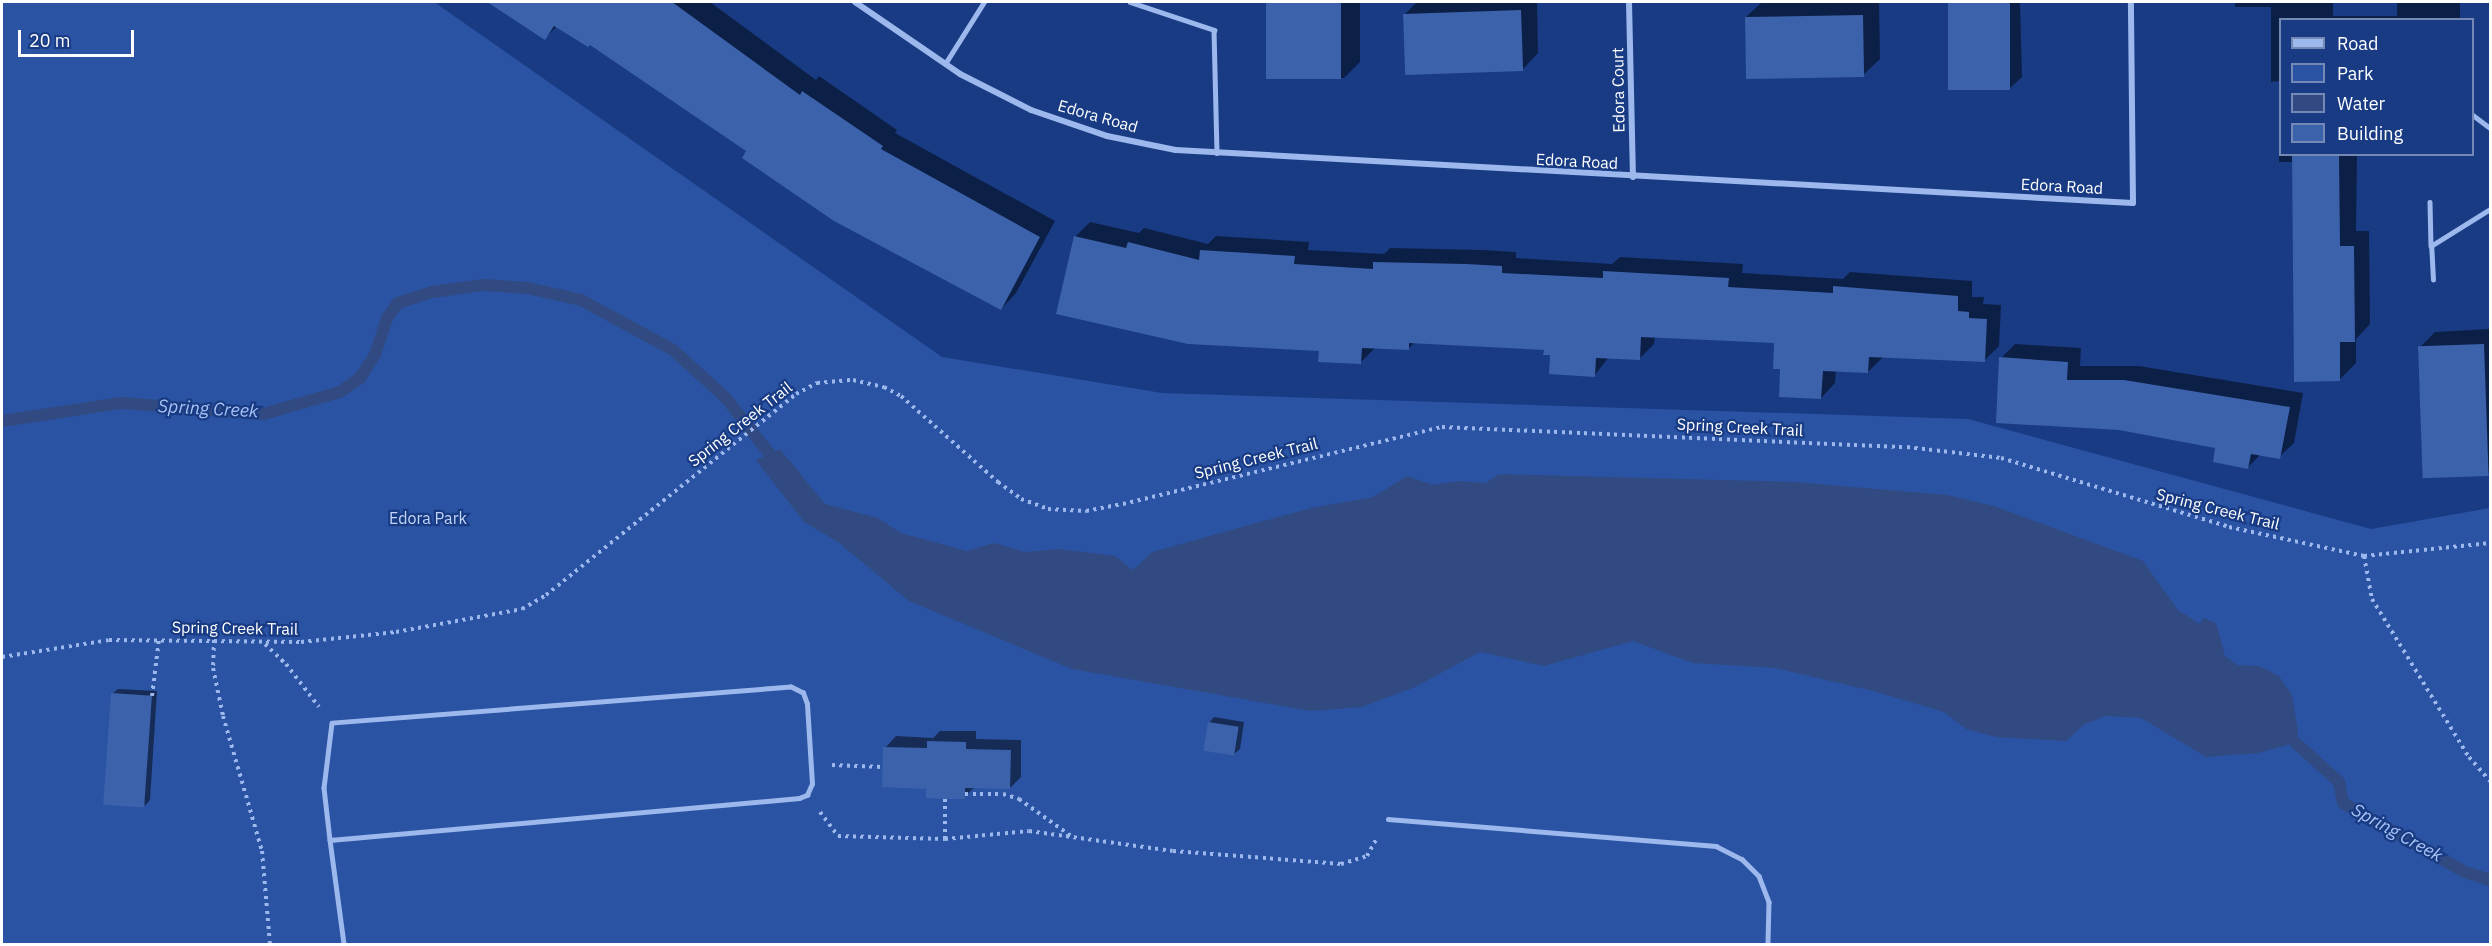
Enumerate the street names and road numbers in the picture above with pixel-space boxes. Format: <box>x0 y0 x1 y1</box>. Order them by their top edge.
street label: Edora Court <box>1608 47 1628 133</box>
street label: Edora Road <box>1056 95 1140 137</box>
street label: Edora Road <box>1535 149 1619 173</box>
street label: Edora Road <box>2020 174 2104 198</box>
street label: Spring Creek Trail <box>684 378 796 470</box>
street label: Spring Creek Trail <box>1676 414 1804 440</box>
street label: Spring Creek Trail <box>1192 433 1320 483</box>
street label: Spring Creek Trail <box>2154 484 2282 534</box>
street label: Spring Creek Trail <box>172 617 298 639</box>

